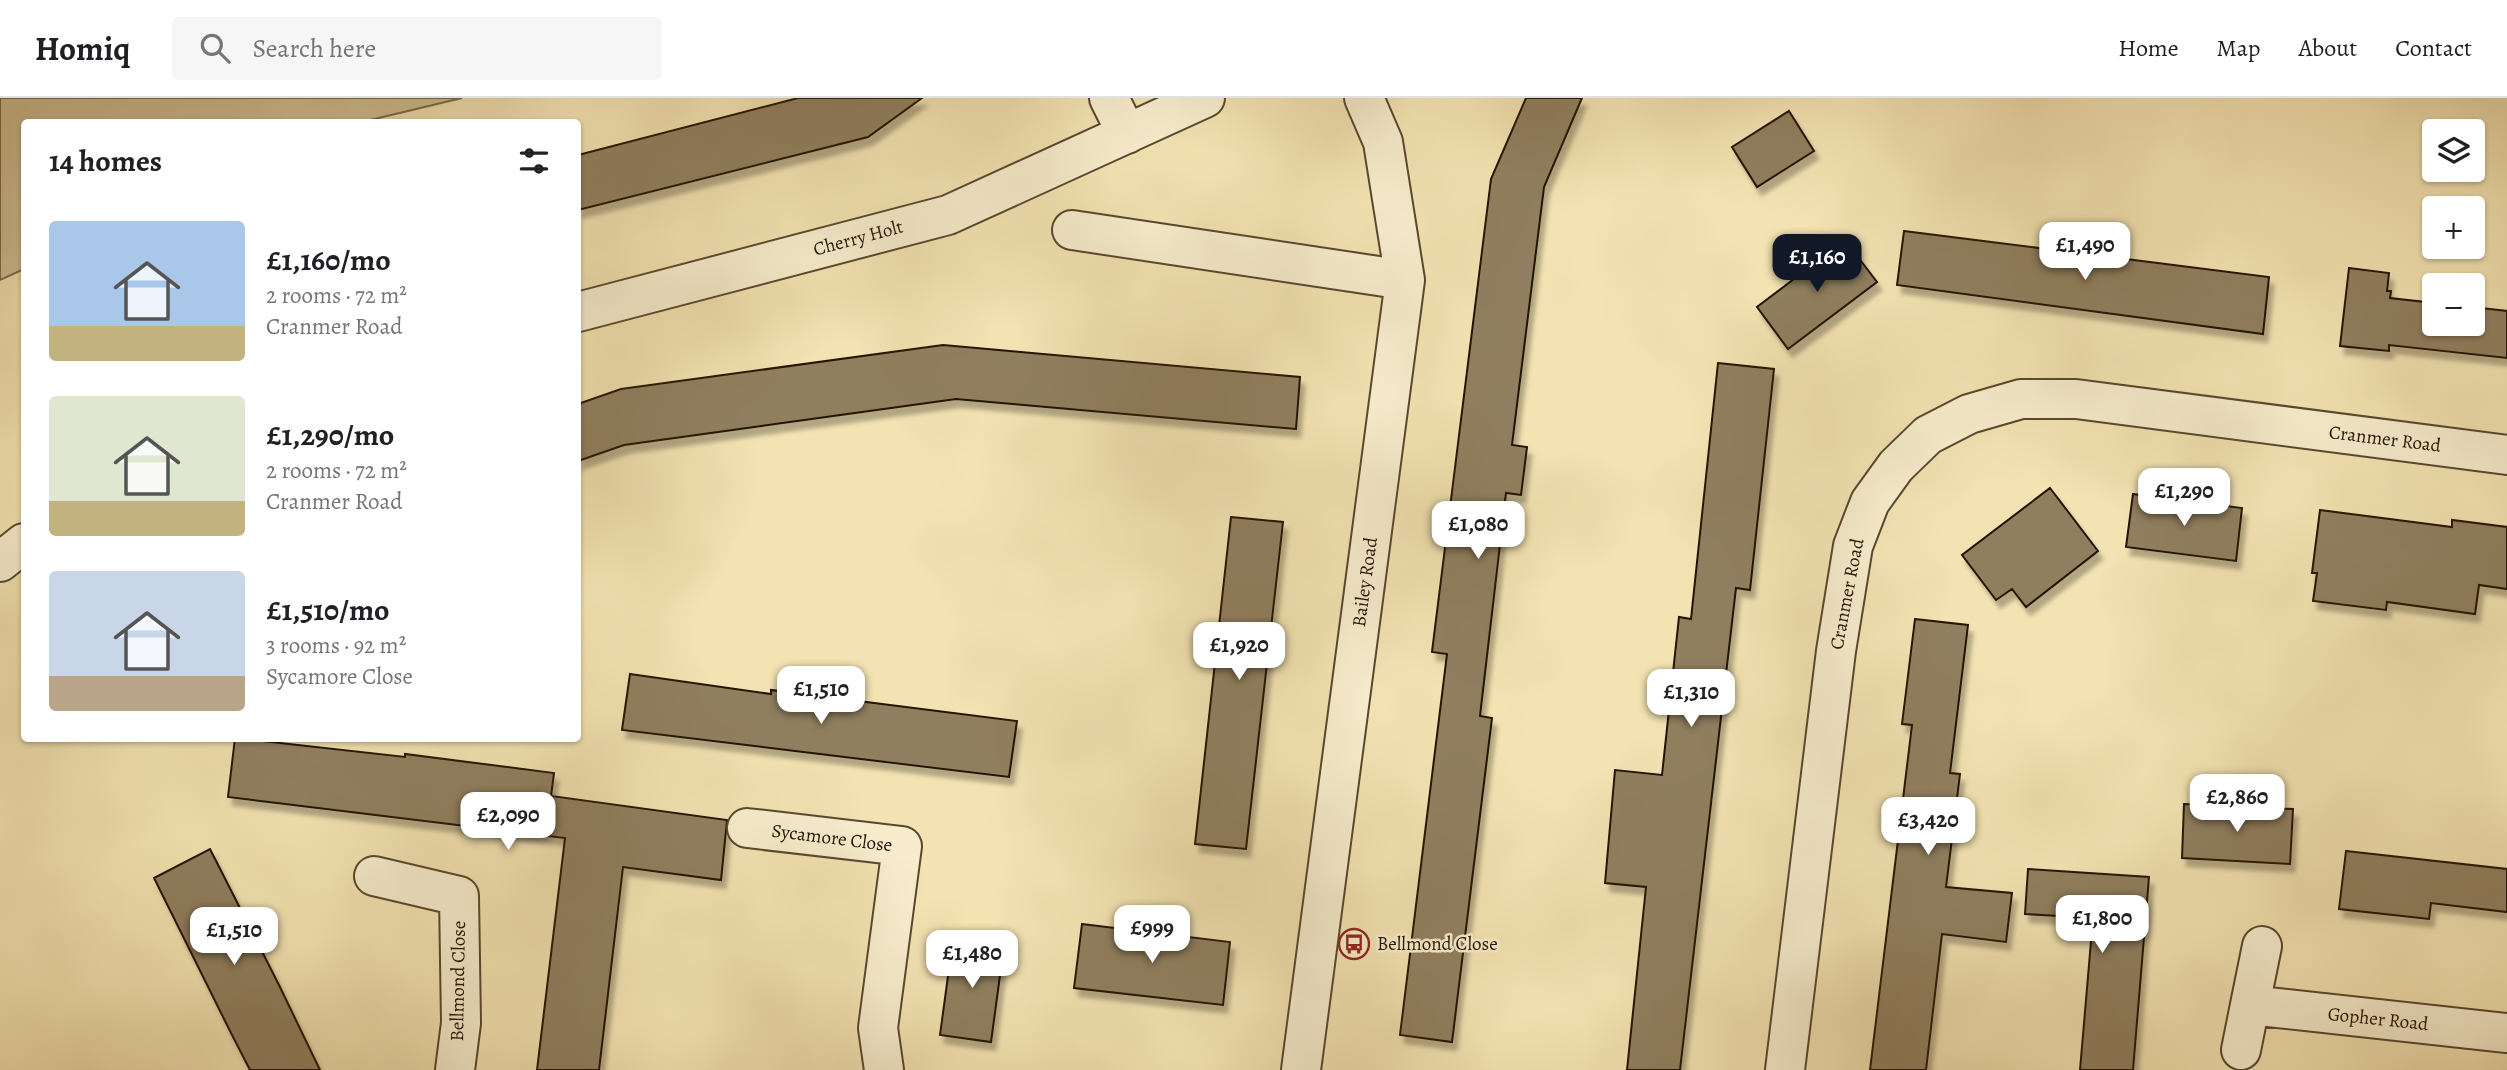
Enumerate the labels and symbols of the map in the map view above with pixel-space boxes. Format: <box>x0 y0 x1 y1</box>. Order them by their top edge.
street label: Cherry Holt <box>810 214 906 262</box>
pin: £1,490 <box>2028 222 2142 282</box>
pin: £1,160 <box>1760 234 1874 294</box>
street label: Cranmer Road <box>2327 419 2443 459</box>
pin: £1,290 <box>2127 468 2241 528</box>
pin: £1,080 <box>1421 502 1535 561</box>
street label: Bailey Road <box>1346 535 1384 629</box>
street label: Cranmer Road <box>1823 535 1871 652</box>
pin: £1,920 <box>1182 622 1296 682</box>
pin: £1,510 <box>764 666 878 726</box>
pin: £1,310 <box>1634 670 1748 729</box>
pin: £2,860 <box>2180 774 2294 834</box>
pin: £2,090 <box>451 792 565 852</box>
pin: £3,420 <box>1871 798 1985 857</box>
street label: Sycamore Close <box>770 818 894 858</box>
pin: £1,800 <box>2045 896 2159 955</box>
pin: £999 <box>1111 906 1193 965</box>
pin: £1,510 <box>177 908 291 967</box>
street label: Bellmond Close <box>444 920 472 1042</box>
bus stop icon: Bellmond Close <box>1337 927 1371 961</box>
pin: £1,480 <box>915 930 1029 990</box>
place label: Bellmond Close <box>1377 931 1498 957</box>
street label: Gopher Road <box>2326 1001 2430 1037</box>

